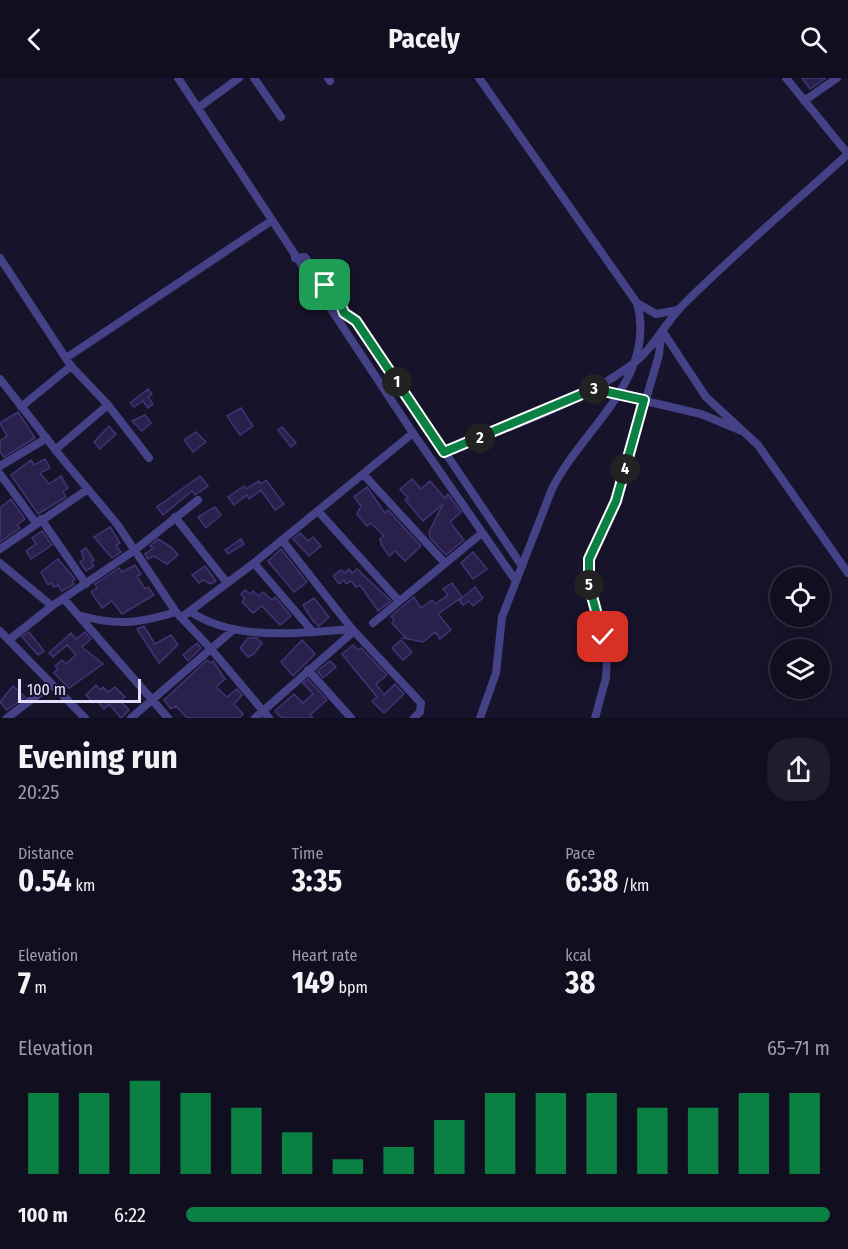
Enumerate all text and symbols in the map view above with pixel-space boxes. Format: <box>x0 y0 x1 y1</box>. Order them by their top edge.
icon: back <box>18 23 51 56</box>
text: Pacely <box>388 23 460 55</box>
icon: search <box>797 23 830 56</box>
pin <box>299 259 350 310</box>
icon: arrive <box>308 268 341 301</box>
pin: 1 <box>382 367 412 397</box>
text: 1 <box>394 372 400 391</box>
pin: 3 <box>579 374 609 404</box>
text: 3 <box>590 379 598 398</box>
pin: 2 <box>465 423 495 453</box>
text: 2 <box>476 428 484 447</box>
pin: 4 <box>610 454 640 484</box>
text: 4 <box>621 459 629 478</box>
map controls <box>770 567 830 699</box>
button: locate <box>770 567 830 627</box>
pin: 5 <box>574 570 604 600</box>
text: 5 <box>585 575 593 594</box>
pin <box>577 611 628 662</box>
icon: check <box>586 620 619 653</box>
button: layers <box>770 639 830 699</box>
scale bar <box>18 676 141 704</box>
text: 100 m <box>27 680 66 699</box>
text: Evening run <box>18 737 178 777</box>
button: share <box>767 738 830 801</box>
text: 20:25 <box>18 780 59 804</box>
text: Distance <box>18 844 74 863</box>
text: Time <box>292 844 323 863</box>
text: Pace <box>565 844 595 863</box>
text: 0.54 <box>18 863 72 899</box>
text: 3:35 <box>292 863 342 899</box>
text: 6:38 <box>565 863 618 899</box>
text: km <box>72 876 95 895</box>
text: /km <box>618 876 649 895</box>
text: Elevation <box>18 946 78 965</box>
text: Heart rate <box>292 946 357 965</box>
text: kcal <box>565 946 591 965</box>
text: 7 <box>18 965 31 1001</box>
text: 149 <box>292 965 335 1001</box>
text: 38 <box>565 965 595 1001</box>
text: m <box>31 978 47 997</box>
text: bpm <box>335 978 368 997</box>
text: Elevation <box>18 1036 93 1060</box>
text: 65–71 m <box>767 1036 830 1060</box>
text: 100 m <box>18 1203 68 1227</box>
text: 6:22 <box>114 1203 146 1227</box>

